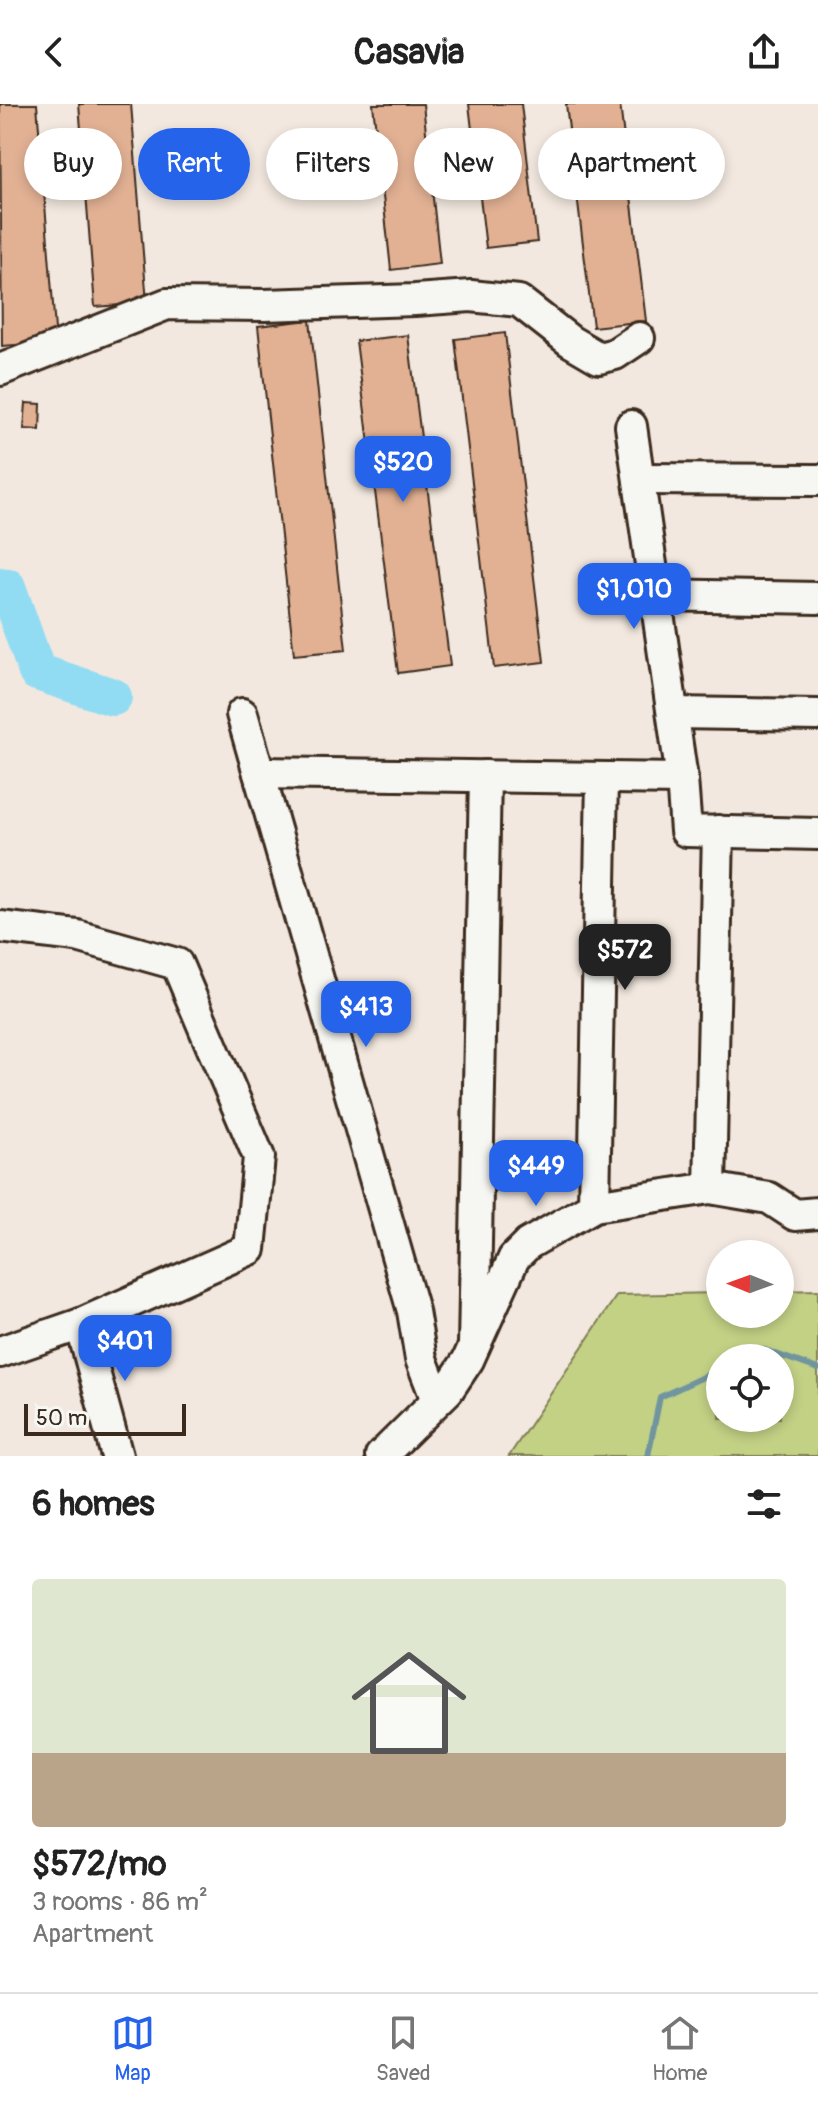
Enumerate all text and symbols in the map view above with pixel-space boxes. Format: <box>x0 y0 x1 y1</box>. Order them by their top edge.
icon: back <box>32 30 76 74</box>
text: Casavia <box>353 30 465 75</box>
icon: share <box>742 30 786 74</box>
chip: Buy <box>24 128 122 200</box>
chip: Rent <box>138 128 250 200</box>
chip: Filters <box>266 128 398 200</box>
chip: New <box>414 128 522 200</box>
chip: Apartment <box>538 128 725 200</box>
pin: $520 <box>356 436 450 504</box>
text: $520 <box>373 446 433 478</box>
pin: $1,010 <box>569 563 699 631</box>
text: $1,010 <box>596 573 672 605</box>
pin: $572 <box>578 924 672 992</box>
text: $572 <box>597 934 653 966</box>
pin: $413 <box>319 981 413 1049</box>
text: $413 <box>339 991 393 1023</box>
pin: $449 <box>489 1140 583 1208</box>
text: $449 <box>507 1150 565 1182</box>
north arrow <box>706 1240 794 1328</box>
map controls <box>706 1240 794 1432</box>
pin: $401 <box>78 1315 172 1383</box>
text: $401 <box>96 1325 154 1357</box>
button: locate <box>706 1344 794 1432</box>
scale bar <box>24 1400 186 1436</box>
text: 50 m <box>36 1404 87 1432</box>
icon: filters <box>742 1482 786 1526</box>
text: 6 homes <box>32 1483 155 1526</box>
icon: home <box>337 1631 481 1775</box>
text: $572/mo <box>32 1843 167 1886</box>
text: 3 rooms · 86 m² <box>32 1886 208 1918</box>
text: Apartment <box>32 1918 153 1950</box>
tab: Map <box>111 2011 155 2087</box>
tab: Saved <box>376 2011 431 2087</box>
tab: Home <box>652 2011 707 2087</box>

